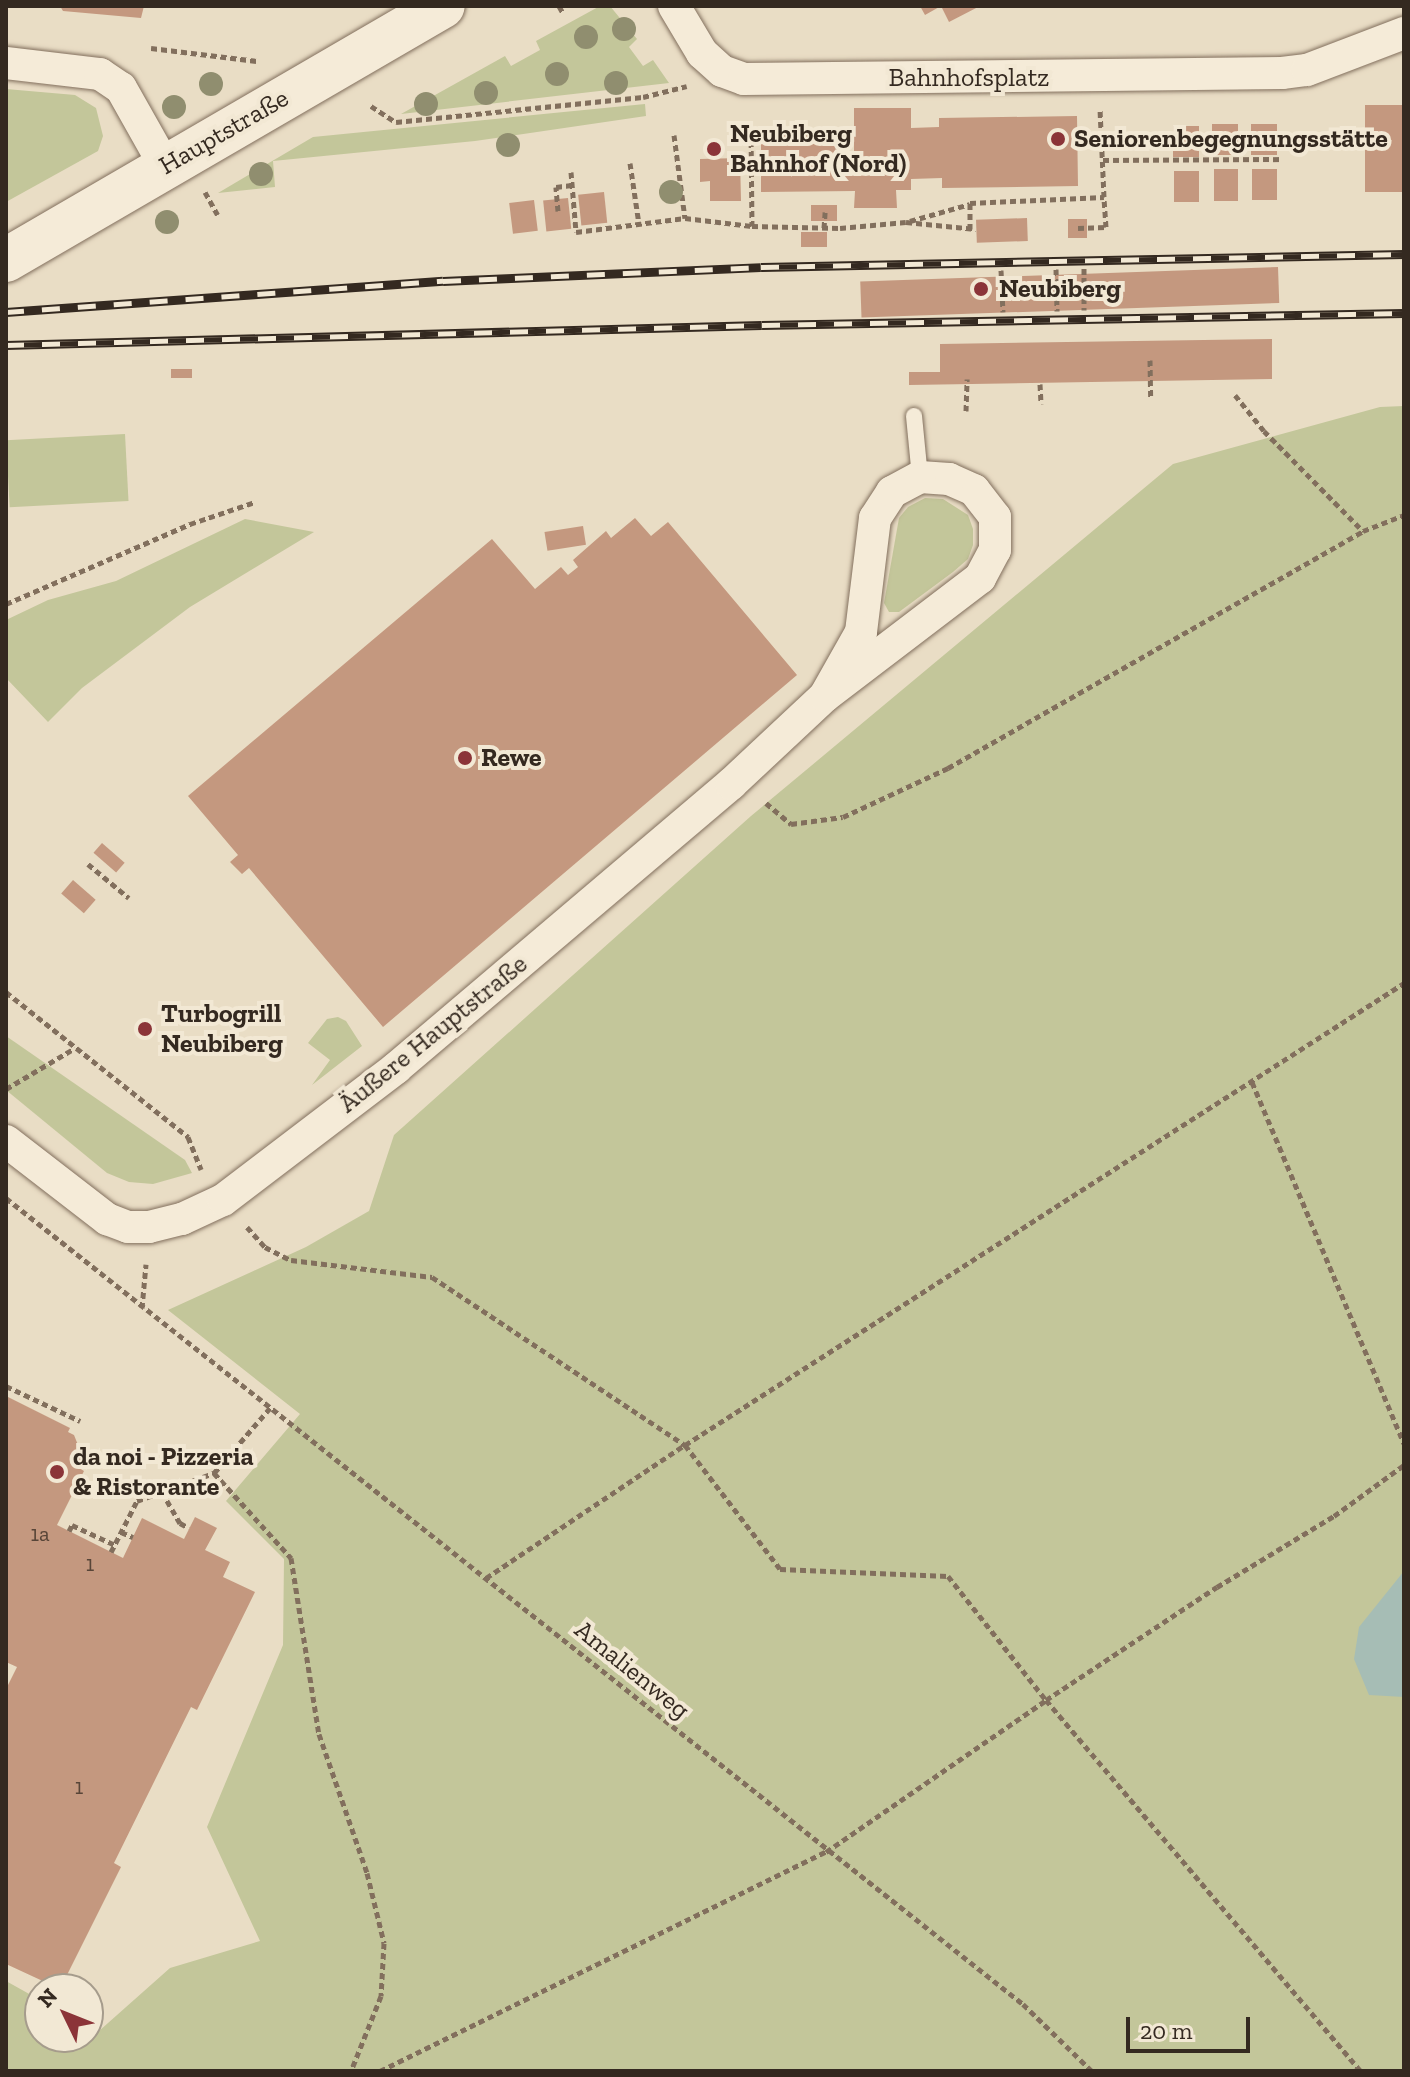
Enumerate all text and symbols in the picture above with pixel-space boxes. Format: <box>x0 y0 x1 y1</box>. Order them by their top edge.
street label: Bahnhofsplatz <box>889 62 1049 94</box>
street label: Hauptstraße <box>154 82 294 182</box>
place label: Neubiberg Bahnhof (Nord) <box>730 118 906 180</box>
place label: Seniorenbegegnungsstätte <box>1074 123 1388 155</box>
marker: Seniorenbegegnungsstätte <box>1049 130 1067 148</box>
marker: Neubiberg Bahnhof (Nord) <box>705 140 723 158</box>
place label: Neubiberg <box>999 273 1121 305</box>
marker: Neubiberg <box>970 278 992 300</box>
place label: Rewe <box>481 742 542 774</box>
marker: Rewe <box>456 749 474 767</box>
street label: Äußere Hauptstraße <box>333 948 533 1120</box>
place label: Turbogrill Neubiberg <box>161 998 283 1060</box>
marker: Turbogrill Neubiberg <box>136 1020 154 1038</box>
place label: da noi - Pizzeria & Ristorante <box>73 1441 254 1502</box>
marker: da noi - Pizzeria & Ristorante <box>48 1463 66 1481</box>
house number: 1a <box>30 1521 50 1547</box>
house number: 1 <box>86 1551 94 1577</box>
street label: Amalienweg <box>568 1614 696 1726</box>
house number: 1 <box>75 1774 83 1800</box>
north arrow <box>24 1973 104 2053</box>
text: N <box>32 1982 63 2013</box>
scale bar <box>1130 2001 1254 2051</box>
text: 20 m <box>1140 2016 1192 2045</box>

